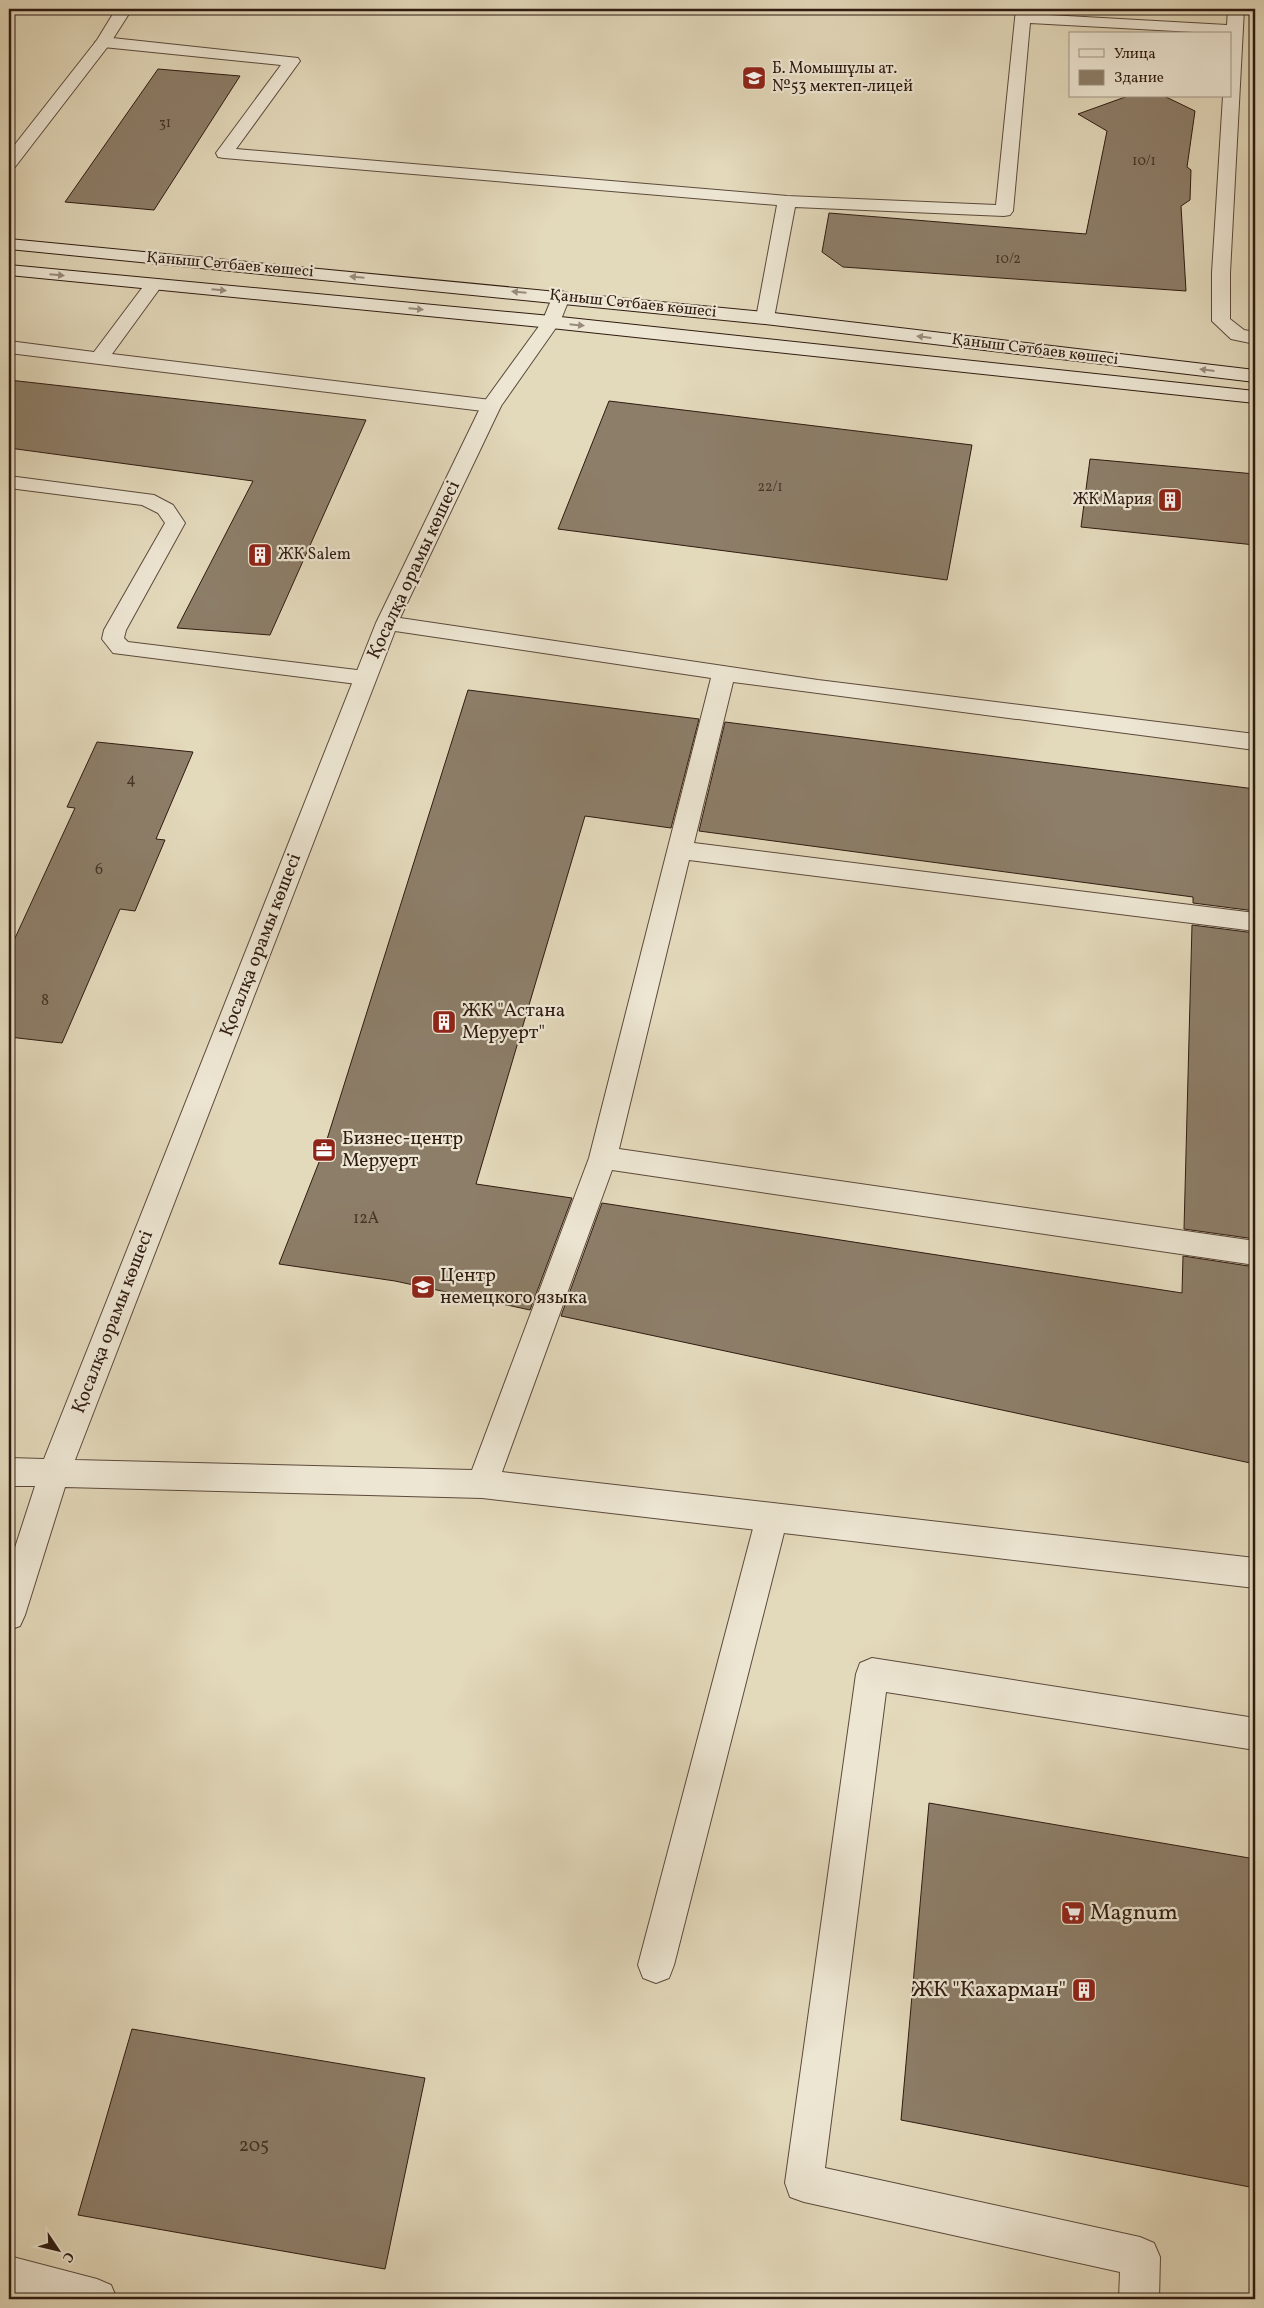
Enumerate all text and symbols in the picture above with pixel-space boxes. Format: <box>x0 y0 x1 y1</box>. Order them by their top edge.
legend <box>1069 32 1232 98</box>
text: Улица <box>1114 44 1156 65</box>
place label: Б. Момышұлы ат. №53 мектеп-лицей <box>772 58 913 98</box>
school or university icon: Б. Момышұлы ат. №53 мектеп-лицей <box>741 65 767 91</box>
text: Здание <box>1114 68 1164 89</box>
house number: 31 <box>159 114 171 133</box>
house number: 10/1 <box>1132 152 1156 171</box>
street label: Қаныш Сәтбаев көшесі <box>145 247 315 283</box>
house number: 10/2 <box>995 250 1021 269</box>
one-way arrow <box>50 271 66 279</box>
one-way arrow <box>349 273 365 281</box>
street label: Қаныш Сәтбаев көшесі <box>548 284 718 324</box>
one-way arrow <box>211 286 227 294</box>
one-way arrow <box>510 288 526 296</box>
one-way arrow <box>408 305 424 313</box>
one-way arrow <box>570 321 586 329</box>
street label: Қаныш Сәтбаев көшесі <box>950 329 1120 371</box>
one-way arrow <box>915 333 931 341</box>
one-way arrow <box>1199 366 1215 374</box>
street label: Қосалқа орамы көшесі <box>361 476 467 664</box>
house number: 22/1 <box>757 478 783 497</box>
building icon: ЖК Мария <box>1157 487 1183 513</box>
place label: ЖК Мария <box>1073 489 1152 511</box>
building icon: ЖК Salem <box>247 542 273 568</box>
place label: ЖК Salem <box>278 544 351 566</box>
house number: 4 <box>126 769 136 791</box>
street label: Қосалқа орамы көшесі <box>214 849 308 1040</box>
house number: 6 <box>95 859 103 881</box>
house number: 8 <box>41 990 49 1012</box>
place label: ЖК "Астана Меруерт" <box>462 998 565 1046</box>
building icon: ЖК "Астана Меруерт" <box>431 1009 457 1035</box>
place label: Бизнес-центр Меруерт <box>342 1126 463 1174</box>
office icon: Бизнес-центр Меруерт <box>311 1137 337 1163</box>
house number: 12А <box>353 1208 379 1230</box>
street label: Қосалқа орамы көшесі <box>66 1226 160 1417</box>
place label: Центр немецкого языка <box>440 1263 587 1311</box>
school or university icon: Центр немецкого языка <box>410 1274 436 1300</box>
place label: Magnum <box>1090 1898 1178 1929</box>
supermarket icon: Magnum <box>1060 1900 1086 1926</box>
place label: ЖК "Кахарман" <box>912 1975 1066 2006</box>
building icon: ЖК "Кахарман" <box>1071 1977 1097 2003</box>
house number: 205 <box>239 2133 269 2159</box>
north arrow <box>32 2226 82 2276</box>
text: С <box>57 2247 78 2266</box>

